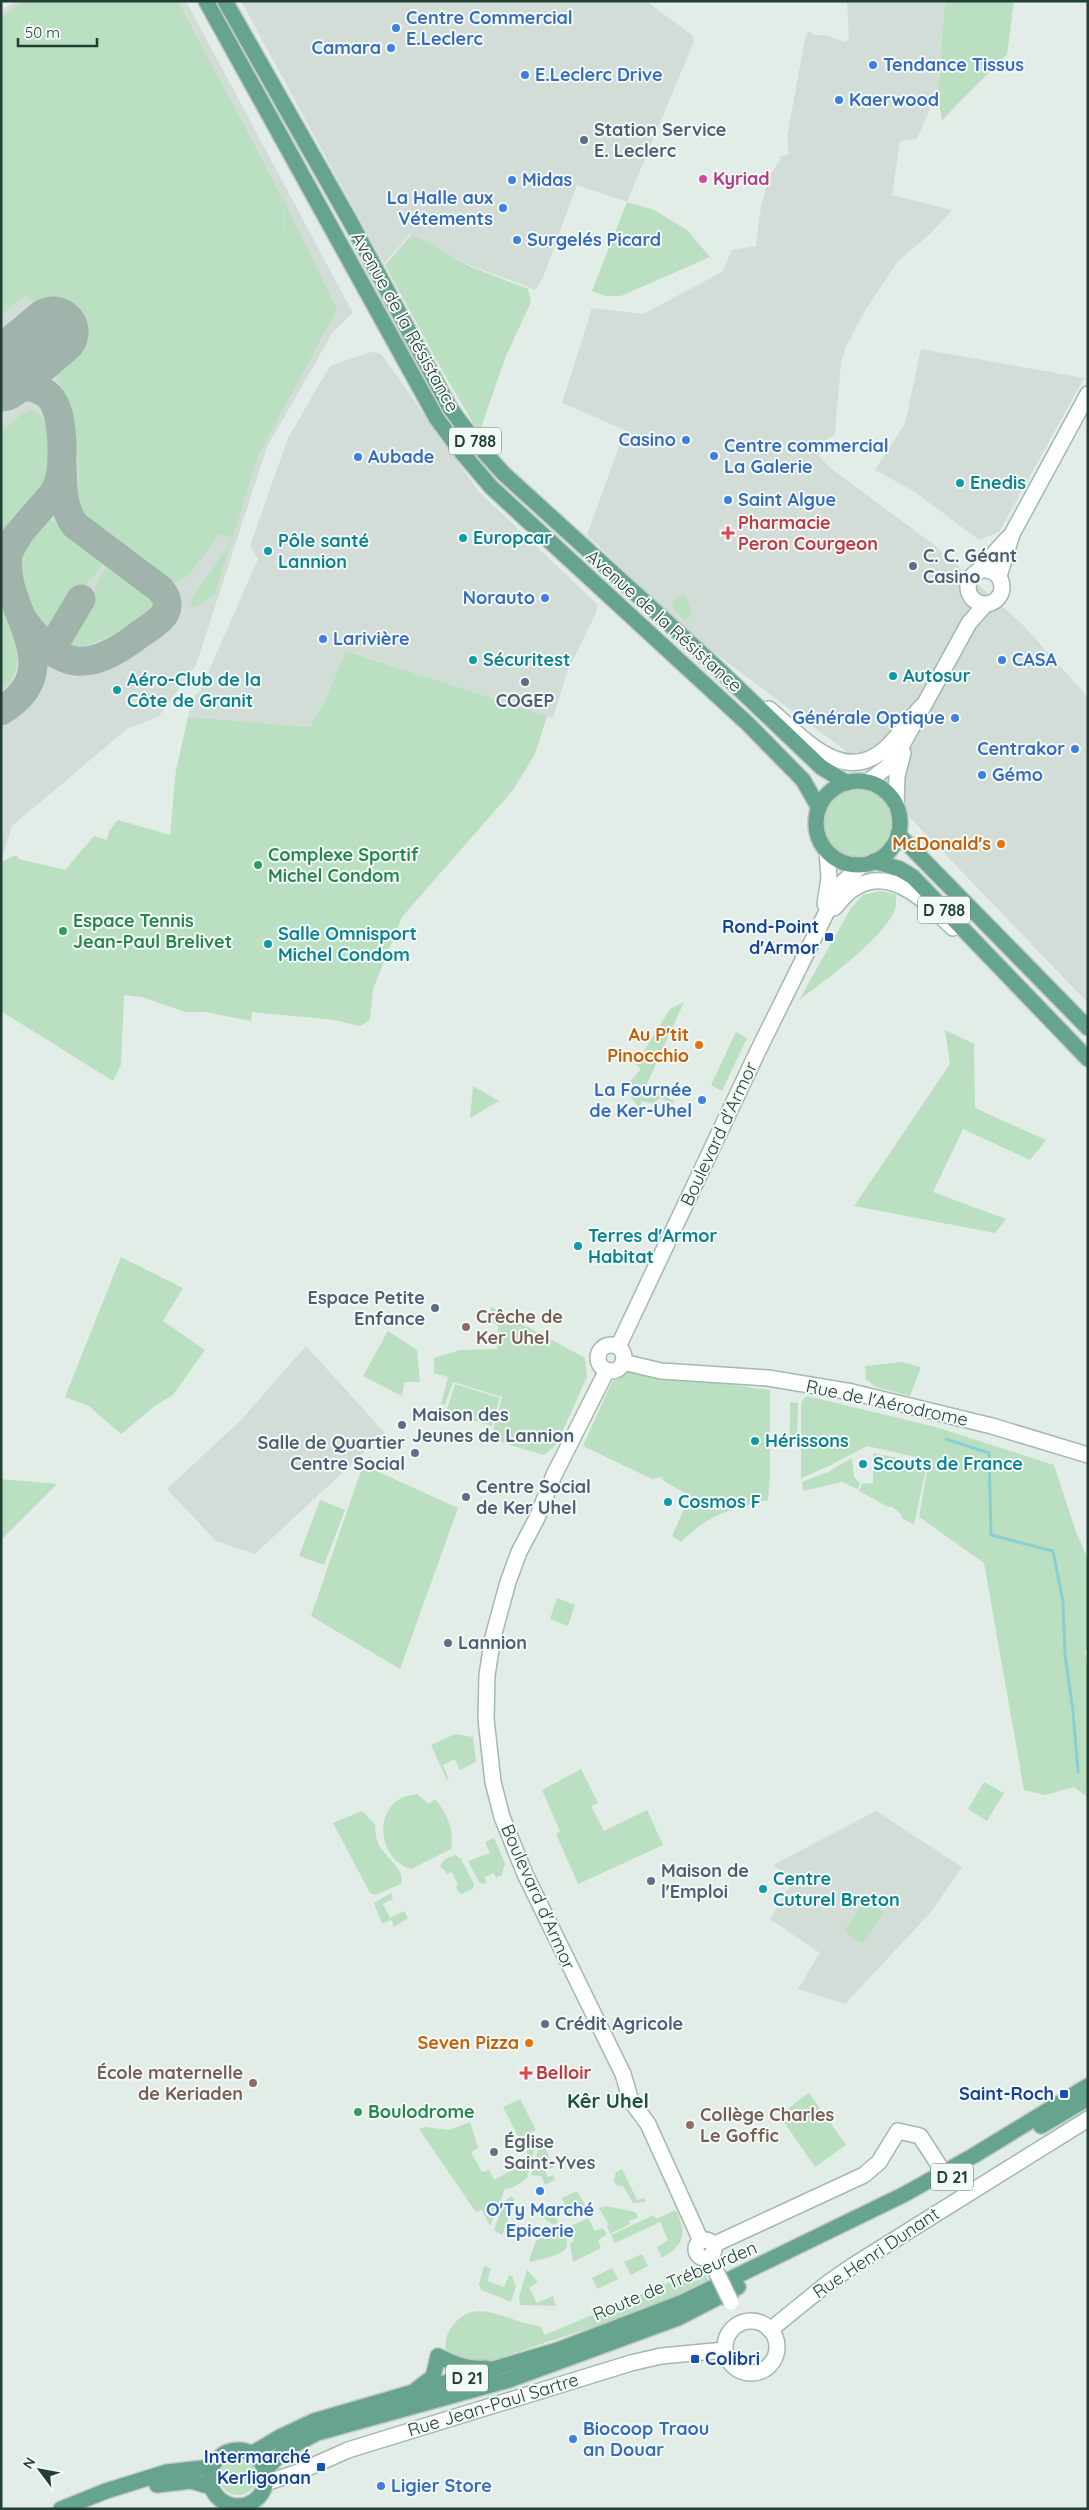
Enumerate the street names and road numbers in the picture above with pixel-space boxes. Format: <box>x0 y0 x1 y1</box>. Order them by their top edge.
street label: Avenue de la Résistance <box>346 228 465 416</box>
road number: D 788 <box>449 428 501 454</box>
street label: Avenue de la Résistance <box>582 544 747 697</box>
road number: D 788 <box>918 896 970 924</box>
street label: Boulevard d'Armor <box>675 1058 762 1210</box>
street label: Rue de l'Aérodrome <box>804 1374 970 1431</box>
street label: Boulevard d'Armor <box>496 1821 581 1973</box>
road number: D 21 <box>931 2164 973 2190</box>
street label: Rue Henri Dunant <box>808 2202 943 2303</box>
street label: Route de Trébeurden <box>589 2236 760 2326</box>
road number: D 21 <box>446 2364 488 2392</box>
street label: Rue Jean-Paul Sartre <box>405 2368 581 2441</box>

